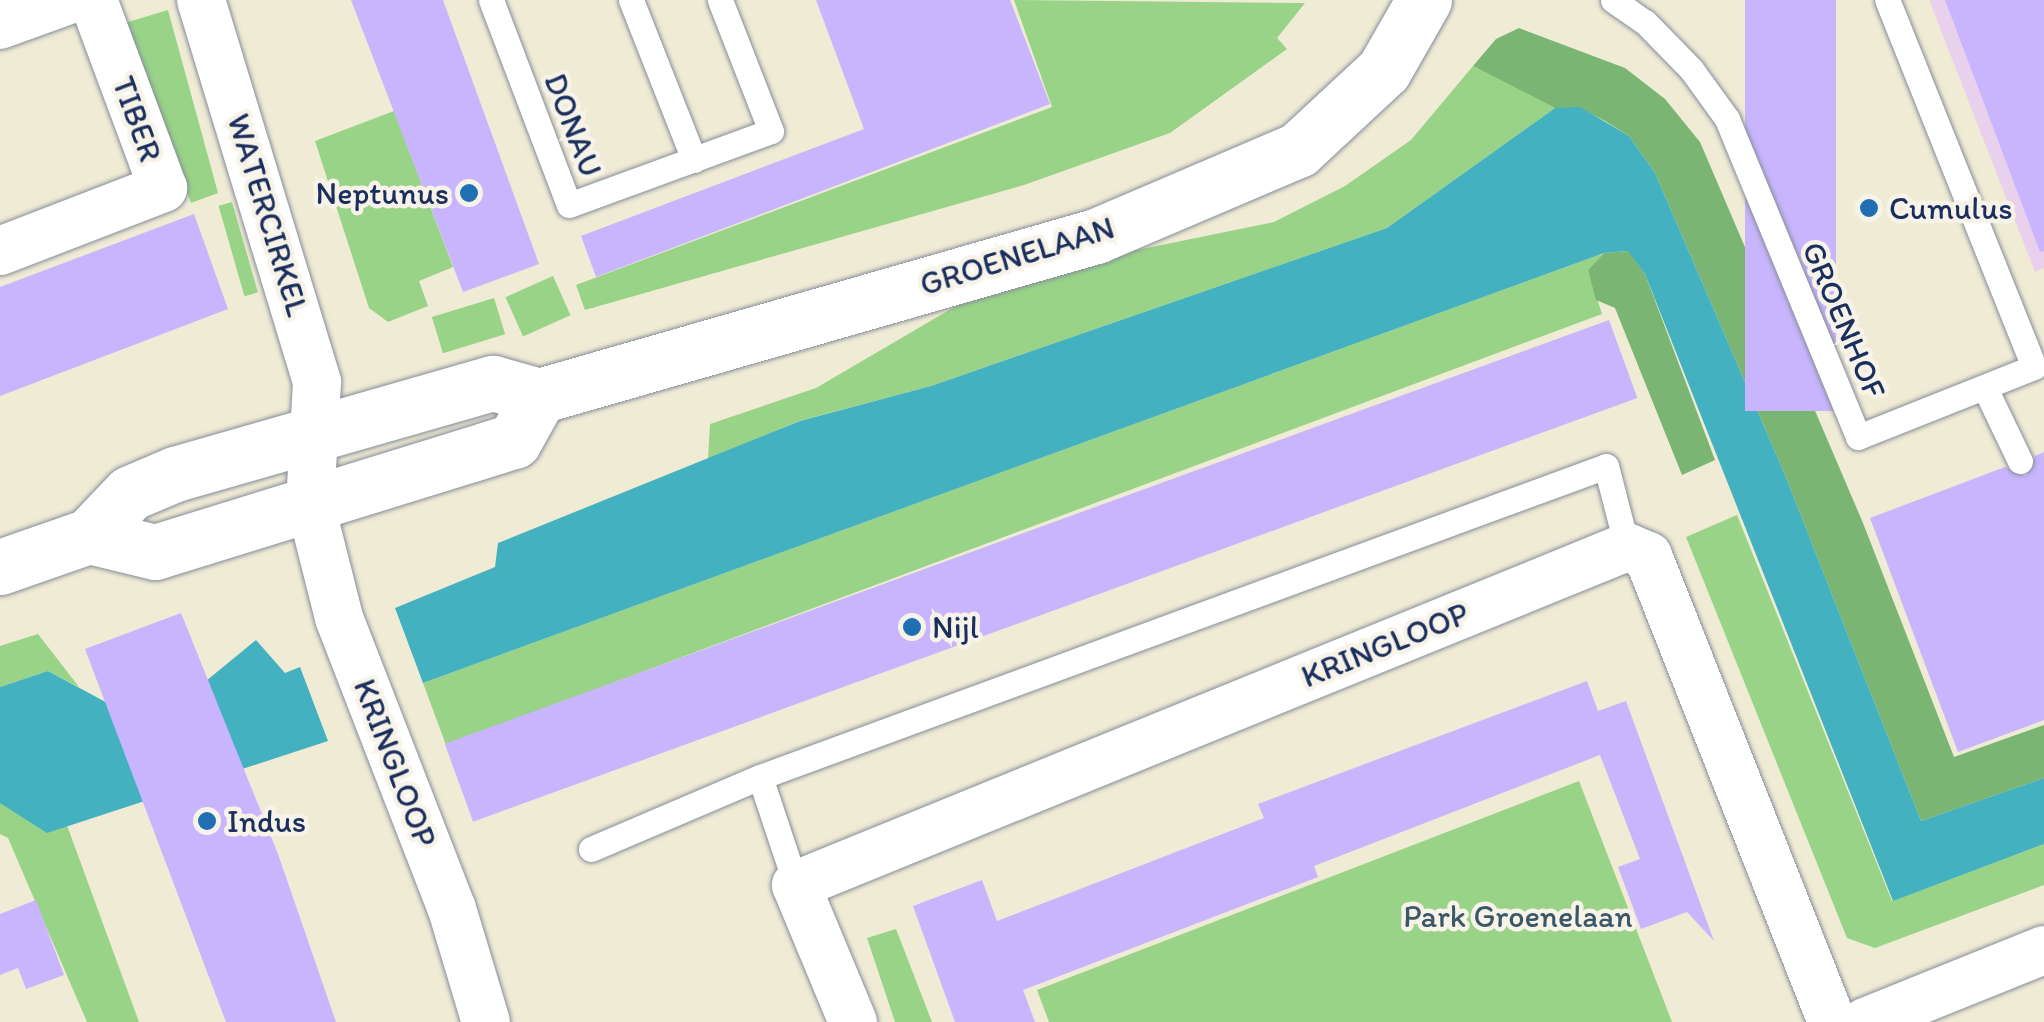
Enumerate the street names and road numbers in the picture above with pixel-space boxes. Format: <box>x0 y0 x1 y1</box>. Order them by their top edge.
street label: DONAU <box>536 68 610 182</box>
street label: TIBER <box>104 71 170 167</box>
street label: WATERCIRKEL <box>219 109 317 321</box>
street label: GROENELAAN <box>915 208 1119 304</box>
street label: GROENHOF <box>1794 236 1894 404</box>
street label: KRINGLOOP <box>1296 594 1474 696</box>
street label: KRINGLOOP <box>345 674 445 852</box>

